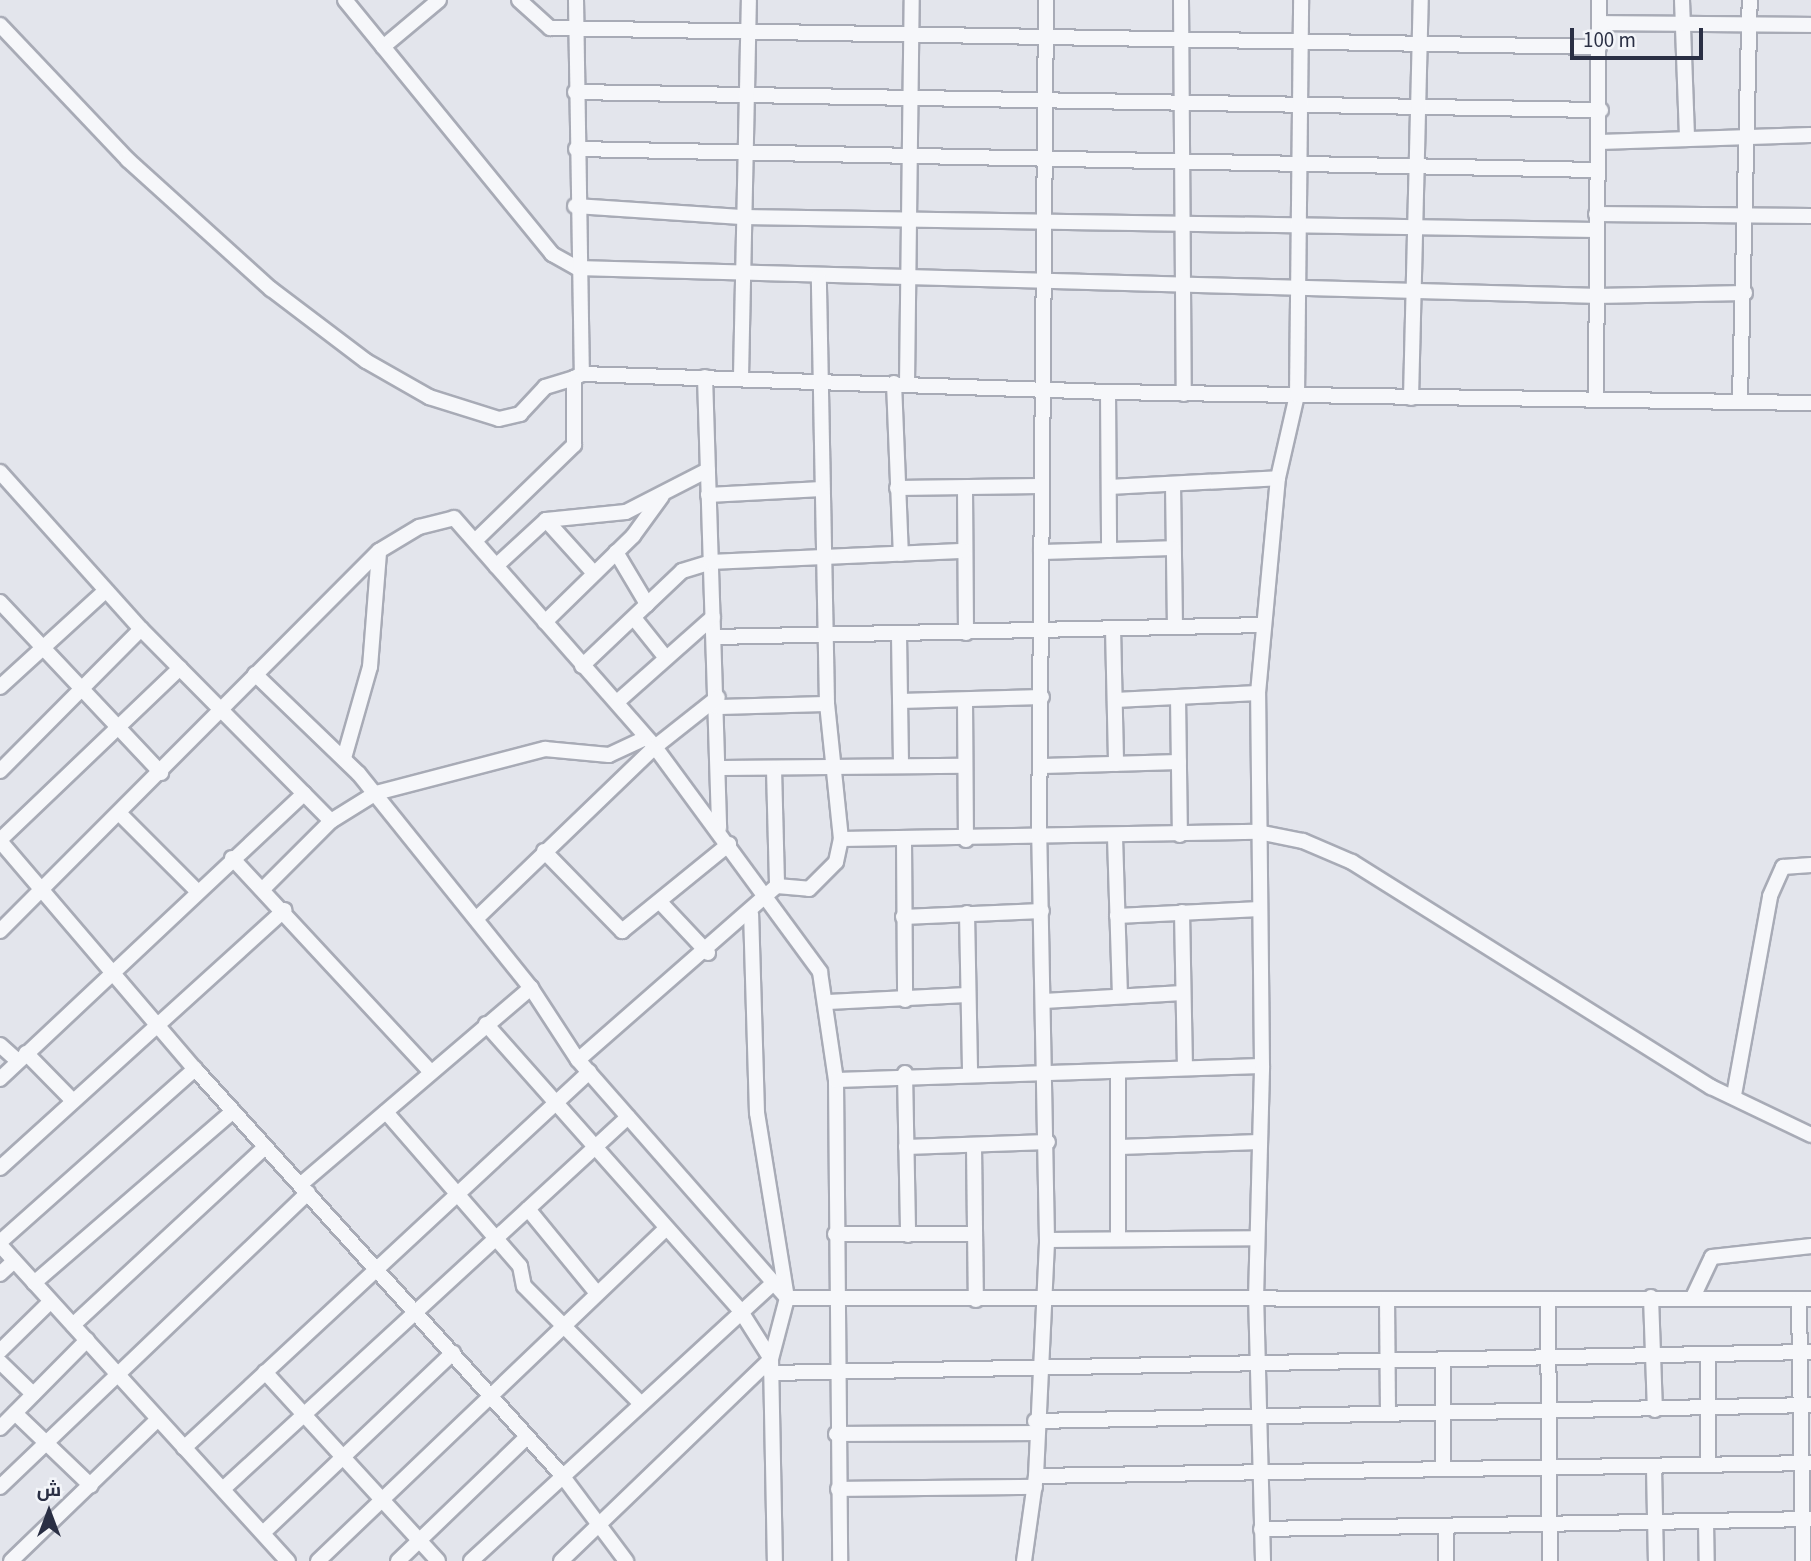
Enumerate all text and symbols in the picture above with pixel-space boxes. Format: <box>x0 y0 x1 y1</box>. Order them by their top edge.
scale bar <box>1573 14 1706 58</box>
text: 100 m <box>1583 25 1636 55</box>
north arrow <box>14 1477 84 1547</box>
text: ش <box>37 1477 61 1504</box>

